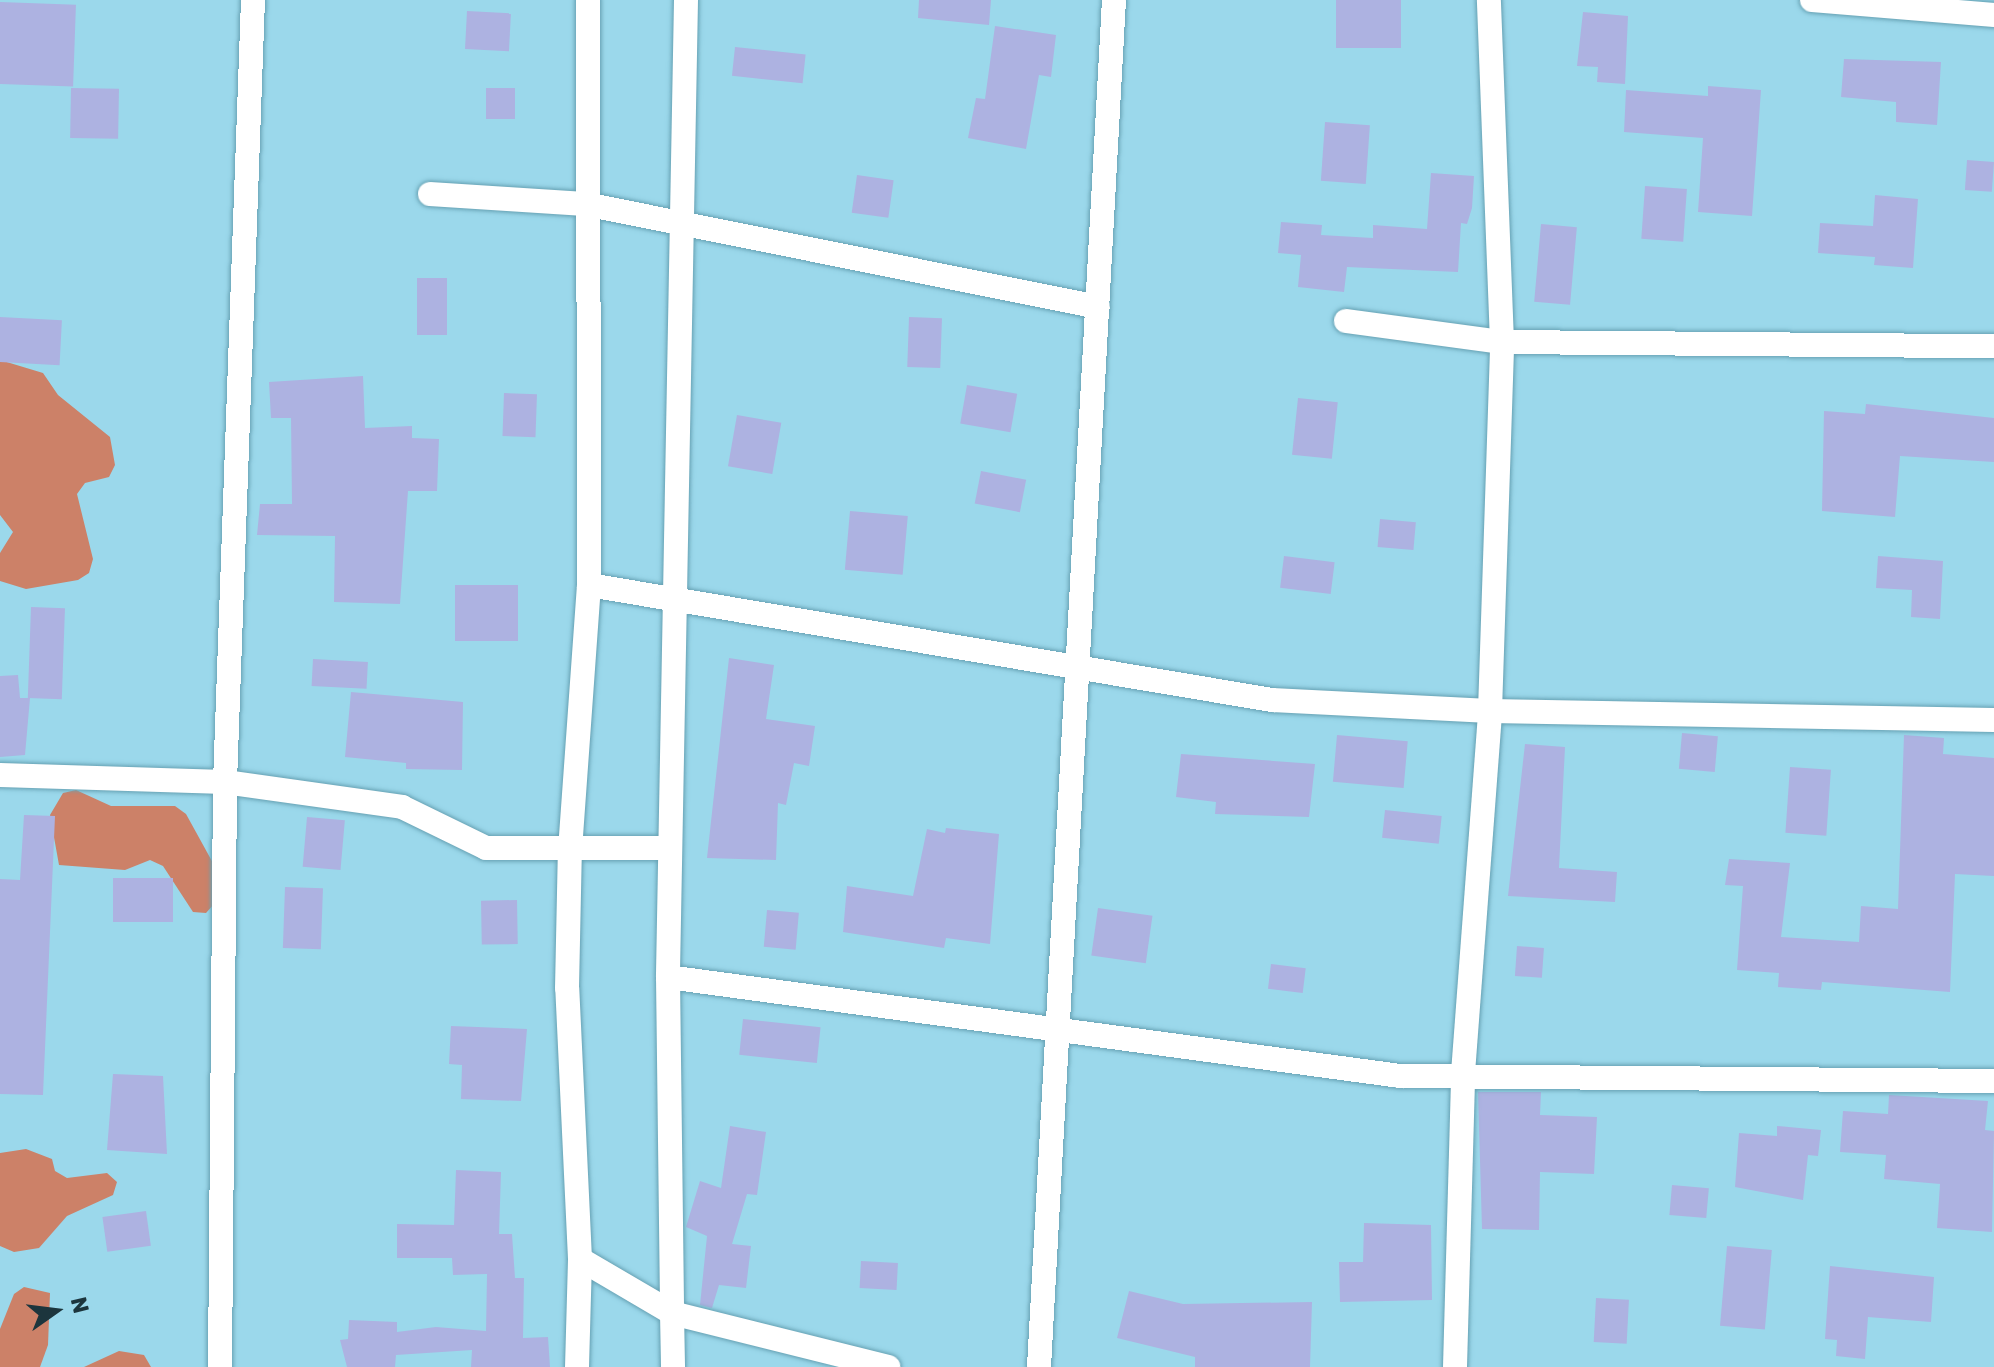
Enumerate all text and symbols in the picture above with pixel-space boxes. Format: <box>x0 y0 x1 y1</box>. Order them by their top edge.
north arrow <box>16 1271 96 1351</box>
text: N <box>65 1294 95 1316</box>

